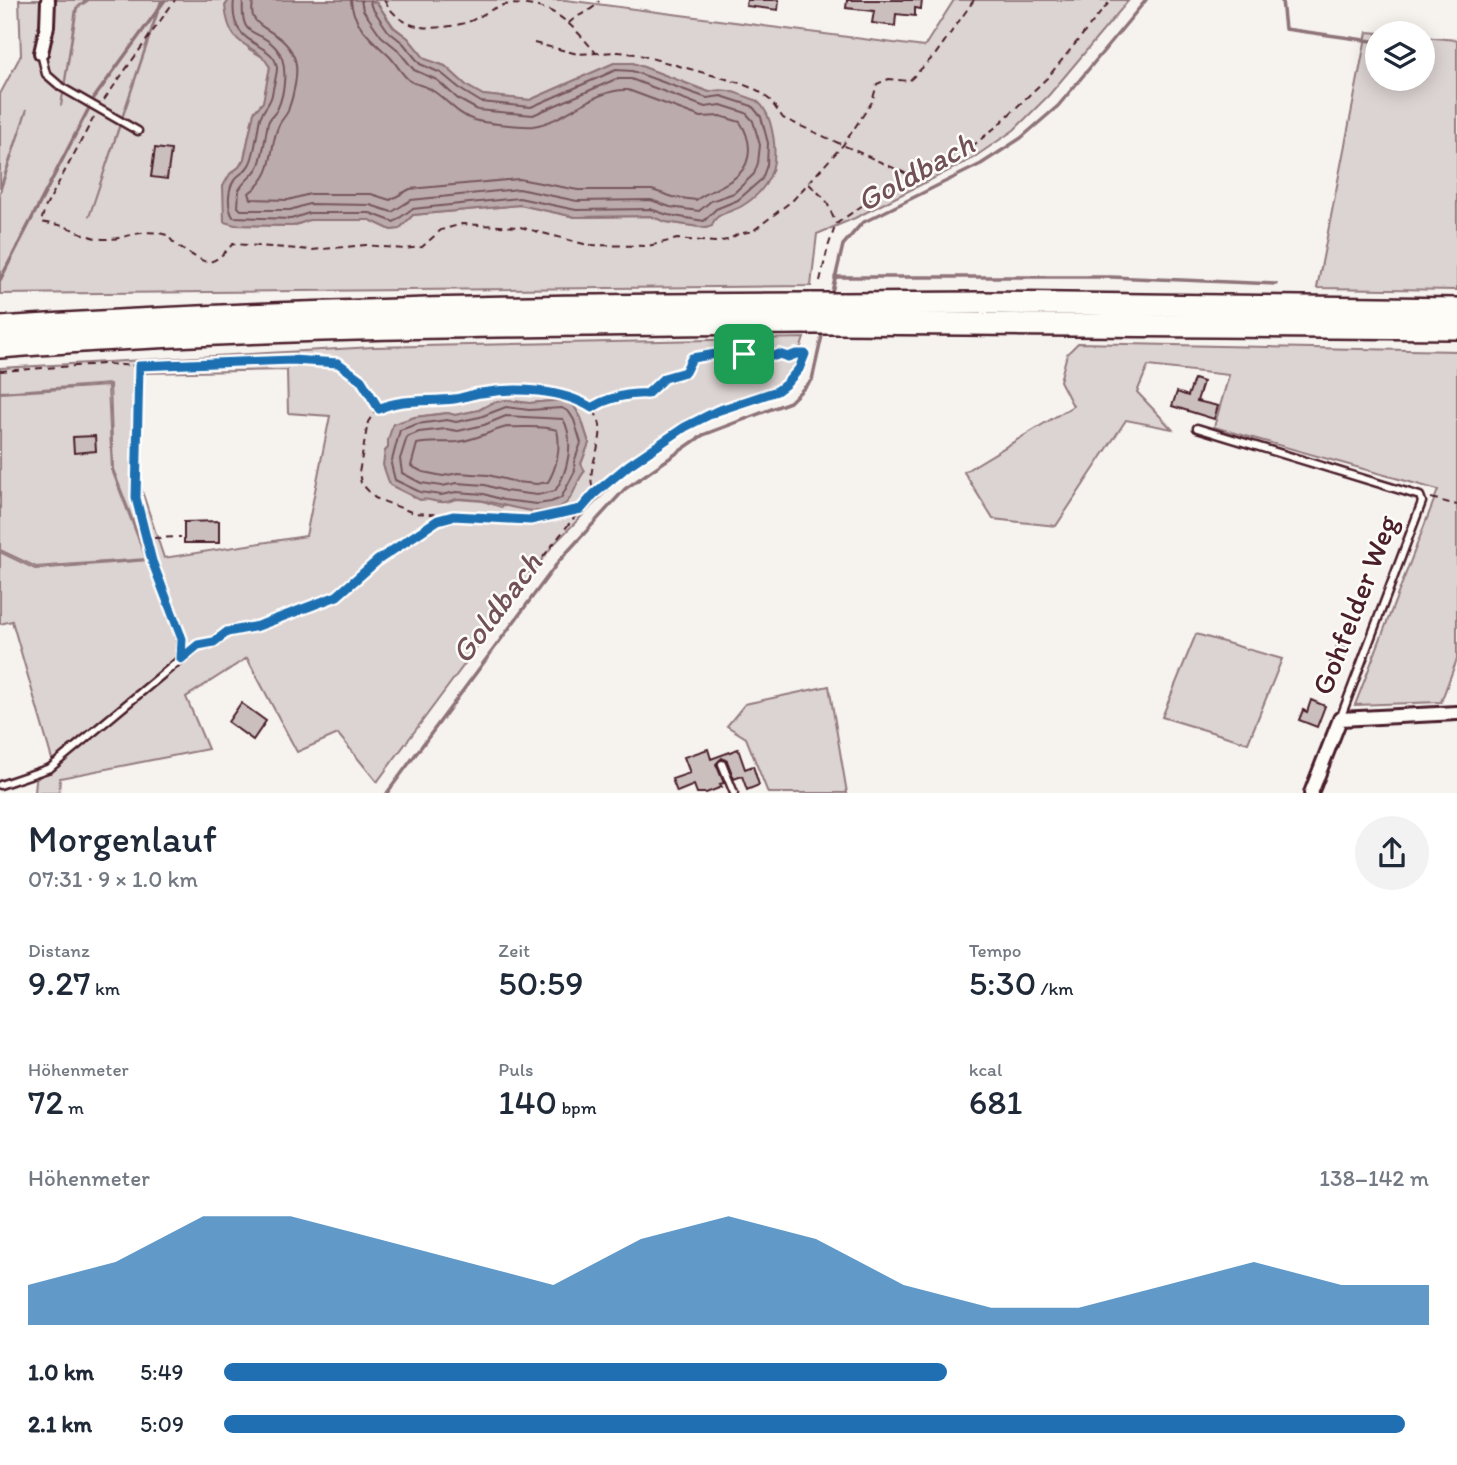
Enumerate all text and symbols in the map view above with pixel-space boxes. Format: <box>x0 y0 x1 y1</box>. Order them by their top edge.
map controls <box>1365 21 1435 91</box>
button: layers <box>1365 21 1435 91</box>
water label: Goldbach <box>850 124 981 220</box>
pin <box>714 324 774 384</box>
icon: arrive <box>725 335 763 373</box>
street label: Gohfelder Weg <box>1303 509 1406 700</box>
water label: Goldbach <box>442 545 550 671</box>
text: Morgenlauf <box>28 816 217 862</box>
button: share <box>1355 816 1429 890</box>
text: 07:31 · 9 × 1.0 km <box>28 865 198 893</box>
text: Distanz <box>28 939 90 962</box>
text: Zeit <box>498 939 530 962</box>
text: Tempo <box>969 939 1022 962</box>
text: 9.27 <box>28 962 91 1004</box>
text: 50:59 <box>498 962 584 1004</box>
text: 5:30 <box>969 962 1036 1004</box>
text: km <box>91 977 120 1000</box>
text: /km <box>1036 977 1074 1000</box>
text: Höhenmeter <box>28 1058 129 1081</box>
text: Puls <box>498 1058 534 1081</box>
text: kcal <box>969 1058 1002 1081</box>
text: 72 <box>28 1081 64 1123</box>
text: 140 <box>498 1081 557 1123</box>
text: 681 <box>969 1081 1023 1123</box>
text: m <box>64 1096 84 1119</box>
text: bpm <box>557 1096 597 1119</box>
text: Höhenmeter <box>28 1164 150 1192</box>
text: 138–142 m <box>1319 1164 1429 1192</box>
text: 1.0 km <box>28 1358 94 1386</box>
text: 5:49 <box>140 1358 184 1386</box>
text: 2.1 km <box>28 1410 92 1438</box>
text: 5:09 <box>140 1410 184 1438</box>

